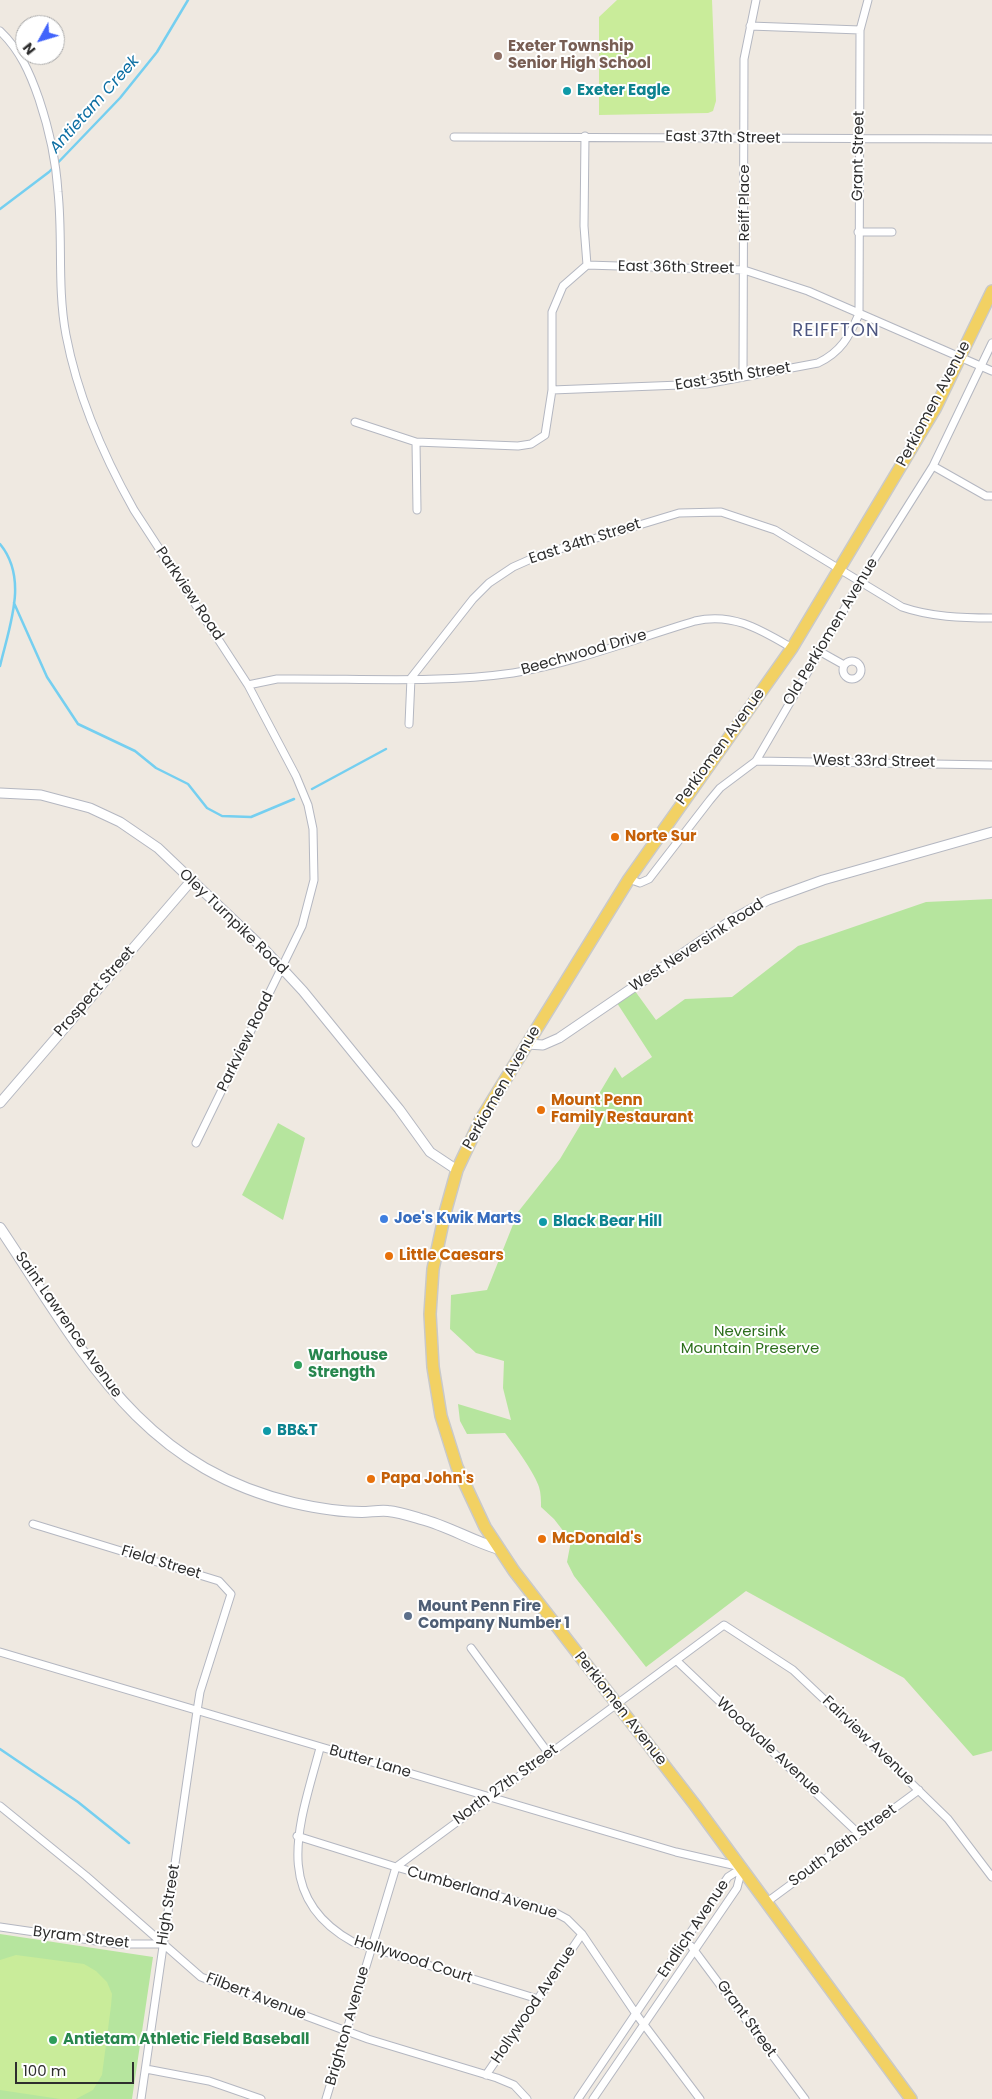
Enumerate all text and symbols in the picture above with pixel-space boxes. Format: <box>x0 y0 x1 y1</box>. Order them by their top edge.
north arrow <box>15 15 65 65</box>
text: N <box>18 38 40 59</box>
place label: Exeter Township Senior High School <box>508 38 651 73</box>
marker: Exeter Township Senior High School <box>492 50 504 62</box>
water label: Antietam Creek <box>46 52 144 158</box>
place label: Exeter Eagle <box>577 82 670 100</box>
marker: Exeter Eagle <box>561 85 573 97</box>
street label: Grant Street <box>849 111 869 201</box>
street label: East 37th Street <box>665 128 781 148</box>
street label: Reiff Place <box>736 165 754 241</box>
street label: East 36th Street <box>618 258 734 278</box>
district label: REIFFTON <box>791 320 881 342</box>
street label: Perkiomen Avenue <box>893 338 975 470</box>
street label: East 35th Street <box>674 359 792 395</box>
street label: East 34th Street <box>527 515 643 569</box>
street label: Parkview Road <box>151 544 227 644</box>
street label: Old Perkiomen Avenue <box>780 555 882 709</box>
street label: Beechwood Drive <box>519 626 649 680</box>
street label: Perkiomen Avenue <box>673 685 769 809</box>
street label: West 33rd Street <box>813 752 935 772</box>
place label: Norte Sur <box>625 828 697 846</box>
marker: Norte Sur <box>609 831 621 843</box>
street label: Oley Turnpike Road <box>175 866 291 978</box>
street label: West Neversink Road <box>627 896 767 996</box>
street label: Prospect Street <box>51 943 139 1041</box>
street label: Parkview Road <box>214 989 278 1095</box>
street label: Perkiomen Avenue <box>459 1023 545 1153</box>
place label: Mount Penn Family Restaurant <box>551 1092 693 1127</box>
marker: Mount Penn Family Restaurant <box>535 1104 547 1116</box>
place label: Joe's Kwik Marts <box>394 1210 521 1228</box>
marker: Joe's Kwik Marts <box>378 1213 390 1225</box>
place label: Black Bear Hill <box>553 1213 662 1231</box>
marker: Black Bear Hill <box>537 1216 549 1228</box>
place label: Little Caesars <box>399 1247 504 1265</box>
street label: Saint Lawrence Avenue <box>11 1249 125 1401</box>
marker: Little Caesars <box>383 1250 395 1262</box>
park label: Neversink Mountain Preserve <box>681 1323 819 1358</box>
place label: Warhouse Strength <box>308 1347 388 1382</box>
marker: Warhouse Strength <box>292 1359 304 1371</box>
place label: BB&T <box>277 1422 318 1440</box>
marker: BB&T <box>261 1425 273 1437</box>
place label: Papa John's <box>381 1470 474 1488</box>
marker: Papa John's <box>365 1473 377 1485</box>
place label: McDonald's <box>552 1530 642 1548</box>
marker: McDonald's <box>536 1533 548 1545</box>
street label: Field Street <box>119 1542 203 1584</box>
place label: Mount Penn Fire Company Number 1 <box>418 1598 570 1633</box>
marker: Mount Penn Fire Company Number 1 <box>402 1610 414 1622</box>
street label: Perkiomen Avenue <box>570 1649 670 1769</box>
street label: Fairview Avenue <box>818 1692 918 1790</box>
street label: Woodvale Avenue <box>712 1694 824 1800</box>
street label: North 27th Street <box>450 1741 562 1829</box>
street label: Butter Lane <box>327 1742 413 1782</box>
street label: South 26th Street <box>786 1801 900 1891</box>
street label: High Street <box>154 1863 184 1947</box>
street label: Cumberland Avenue <box>405 1863 559 1923</box>
street label: Endlich Avenue <box>655 1877 733 1981</box>
street label: Byram Street <box>32 1923 130 1953</box>
street label: Hollywood Court <box>352 1932 474 1988</box>
street label: Hollywood Avenue <box>488 1943 580 2067</box>
street label: Brighton Avenue <box>322 1964 374 2088</box>
street label: Filbert Avenue <box>203 1970 309 2024</box>
street label: Grant Street <box>712 1977 780 2061</box>
place label: Antietam Athletic Field Baseball <box>63 2031 310 2049</box>
marker: Antietam Athletic Field Baseball <box>47 2034 59 2046</box>
scale bar <box>18 2052 136 2084</box>
text: 100 m <box>23 2060 66 2081</box>

